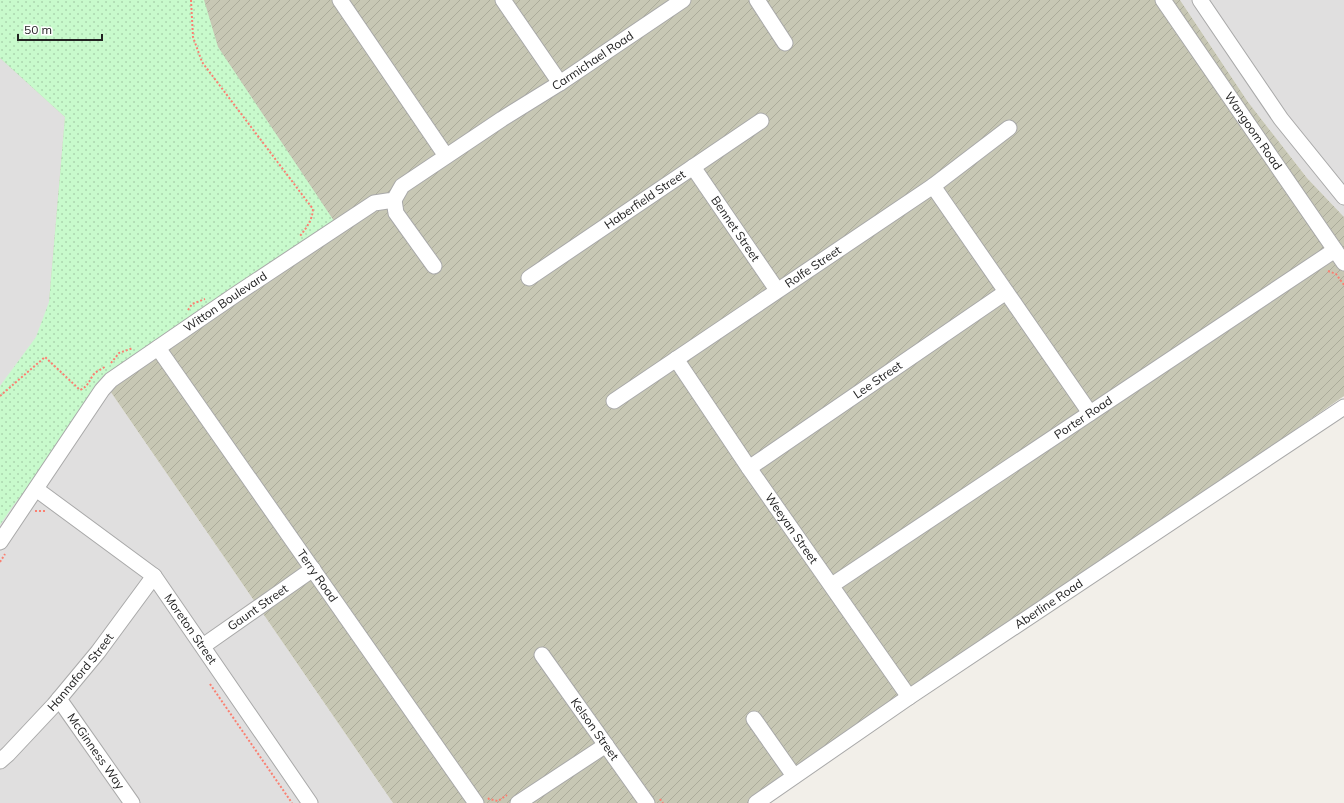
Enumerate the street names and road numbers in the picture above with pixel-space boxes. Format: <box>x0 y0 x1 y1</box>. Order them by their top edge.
street label: Carmichael Road <box>549 28 636 93</box>
street label: Wangoom Road <box>1222 89 1286 172</box>
street label: Haberfield Street <box>601 166 688 232</box>
street label: Bennet Street <box>708 193 763 264</box>
street label: Rolfe Street <box>782 242 844 291</box>
street label: Witton Boulevard <box>180 268 270 335</box>
street label: Lee Street <box>850 357 905 401</box>
street label: Porter Road <box>1051 392 1115 442</box>
street label: Weeyan Street <box>762 490 821 566</box>
street label: Terry Road <box>294 546 341 605</box>
street label: Aberline Road <box>1011 575 1085 632</box>
street label: Gaunt Street <box>224 581 291 634</box>
street label: Moreton Street <box>161 591 220 667</box>
street label: Hannaford Street <box>44 630 116 714</box>
street label: Kelson Street <box>568 695 622 763</box>
street label: McGinness Way <box>64 710 128 793</box>

